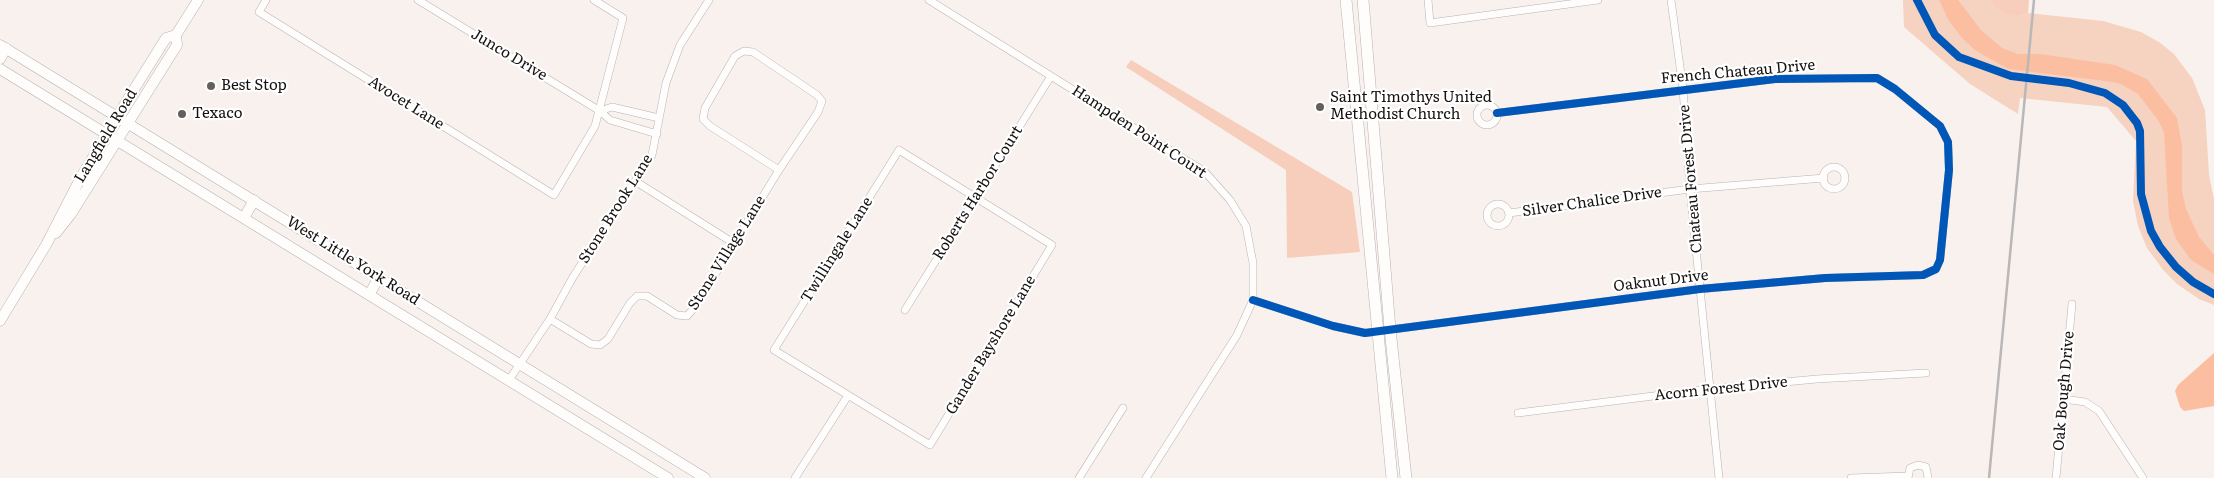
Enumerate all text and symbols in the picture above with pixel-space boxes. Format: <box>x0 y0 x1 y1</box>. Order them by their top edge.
street label: Junco Drive <box>468 25 550 85</box>
street label: French Chateau Drive <box>1660 56 1816 88</box>
street label: Avocet Lane <box>365 73 447 133</box>
place label: Best Stop <box>221 77 287 95</box>
marker: Best Stop <box>205 80 217 92</box>
street label: Hampden Point Court <box>1068 82 1210 182</box>
street label: Langfield Road <box>71 86 141 186</box>
place label: Saint Timothys United Methodist Church <box>1330 89 1492 124</box>
marker: Saint Timothys United Methodist Church <box>1314 101 1326 113</box>
street label: Chateau Forest Drive <box>1676 104 1706 254</box>
place label: Texaco <box>192 105 242 123</box>
marker: Texaco <box>176 108 188 120</box>
street label: Roberts Harbor Court <box>929 122 1027 264</box>
street label: Stone Brook Lane <box>575 151 657 267</box>
street label: Silver Chalice Drive <box>1521 183 1663 221</box>
street label: Stone Village Lane <box>684 192 770 314</box>
street label: Twillingale Lane <box>797 194 877 306</box>
street label: West Little York Road <box>283 213 423 309</box>
street label: Oaknut Drive <box>1612 266 1710 296</box>
street label: Gander Bayshore Lane <box>942 272 1040 418</box>
street label: Oak Bough Drive <box>2050 330 2078 452</box>
street label: Acorn Forest Drive <box>1653 373 1789 405</box>

